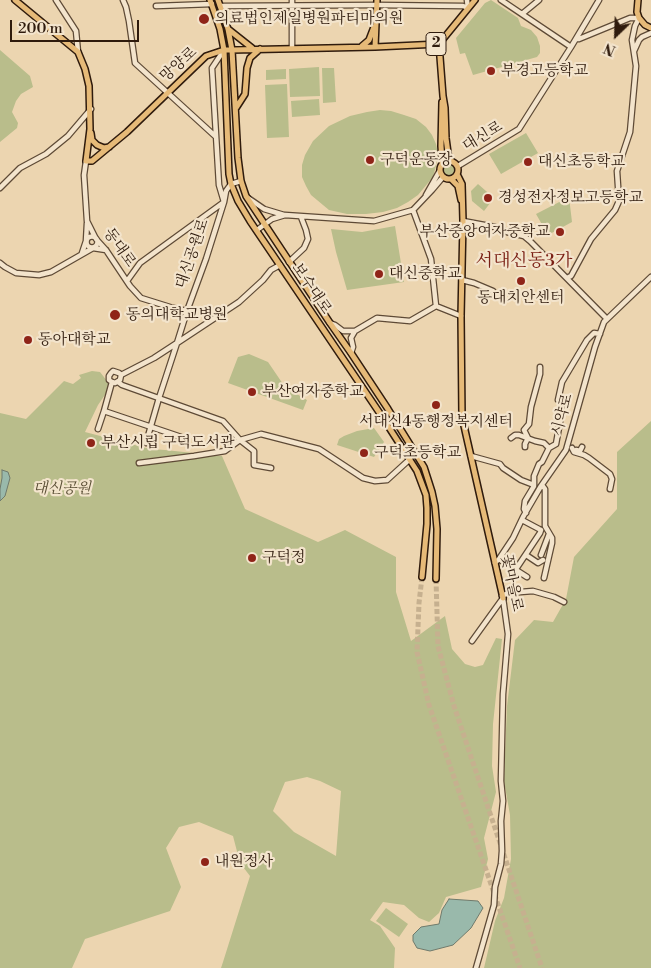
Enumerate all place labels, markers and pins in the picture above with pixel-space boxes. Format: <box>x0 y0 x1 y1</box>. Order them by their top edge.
place label: 의료법인제일병원파티마의원 <box>215 10 403 28</box>
marker: 의료법인제일병원파티마의원 <box>197 12 211 26</box>
place label: 부경고등학교 <box>501 62 588 80</box>
marker: 부경고등학교 <box>485 65 497 77</box>
place label: 구덕운동장 <box>380 151 452 169</box>
place label: 대신초등학교 <box>538 153 625 171</box>
marker: 구덕운동장 <box>364 154 376 166</box>
marker: 대신초등학교 <box>522 156 534 168</box>
place label: 경성전자정보고등학교 <box>498 189 643 207</box>
marker: 경성전자정보고등학교 <box>482 192 494 204</box>
place label: 부산중앙여자중학교 <box>420 223 550 241</box>
marker: 부산중앙여자중학교 <box>554 226 566 238</box>
place label: 대신중학교 <box>389 265 461 283</box>
marker: 대신중학교 <box>373 268 385 280</box>
marker: 동대치안센터 <box>515 275 527 287</box>
place label: 동대치안센터 <box>478 289 564 307</box>
place label: 동의대학교병원 <box>126 306 227 324</box>
marker: 동의대학교병원 <box>108 308 122 322</box>
place label: 동아대학교 <box>38 331 110 349</box>
marker: 동아대학교 <box>22 334 34 346</box>
place label: 부산여자중학교 <box>262 383 363 401</box>
marker: 부산여자중학교 <box>246 386 258 398</box>
marker: 서대신4동행정복지센터 <box>430 399 442 411</box>
place label: 서대신4동행정복지센터 <box>359 413 513 431</box>
place label: 부산시립 구덕도서관 <box>101 434 234 452</box>
marker: 부산시립 구덕도서관 <box>85 437 97 449</box>
place label: 구덕초등학교 <box>374 444 461 462</box>
marker: 구덕초등학교 <box>358 447 370 459</box>
place label: 구덕정 <box>262 549 305 567</box>
marker: 구덕정 <box>246 552 258 564</box>
place label: 내원정사 <box>215 853 273 871</box>
marker: 내원정사 <box>199 856 211 868</box>

